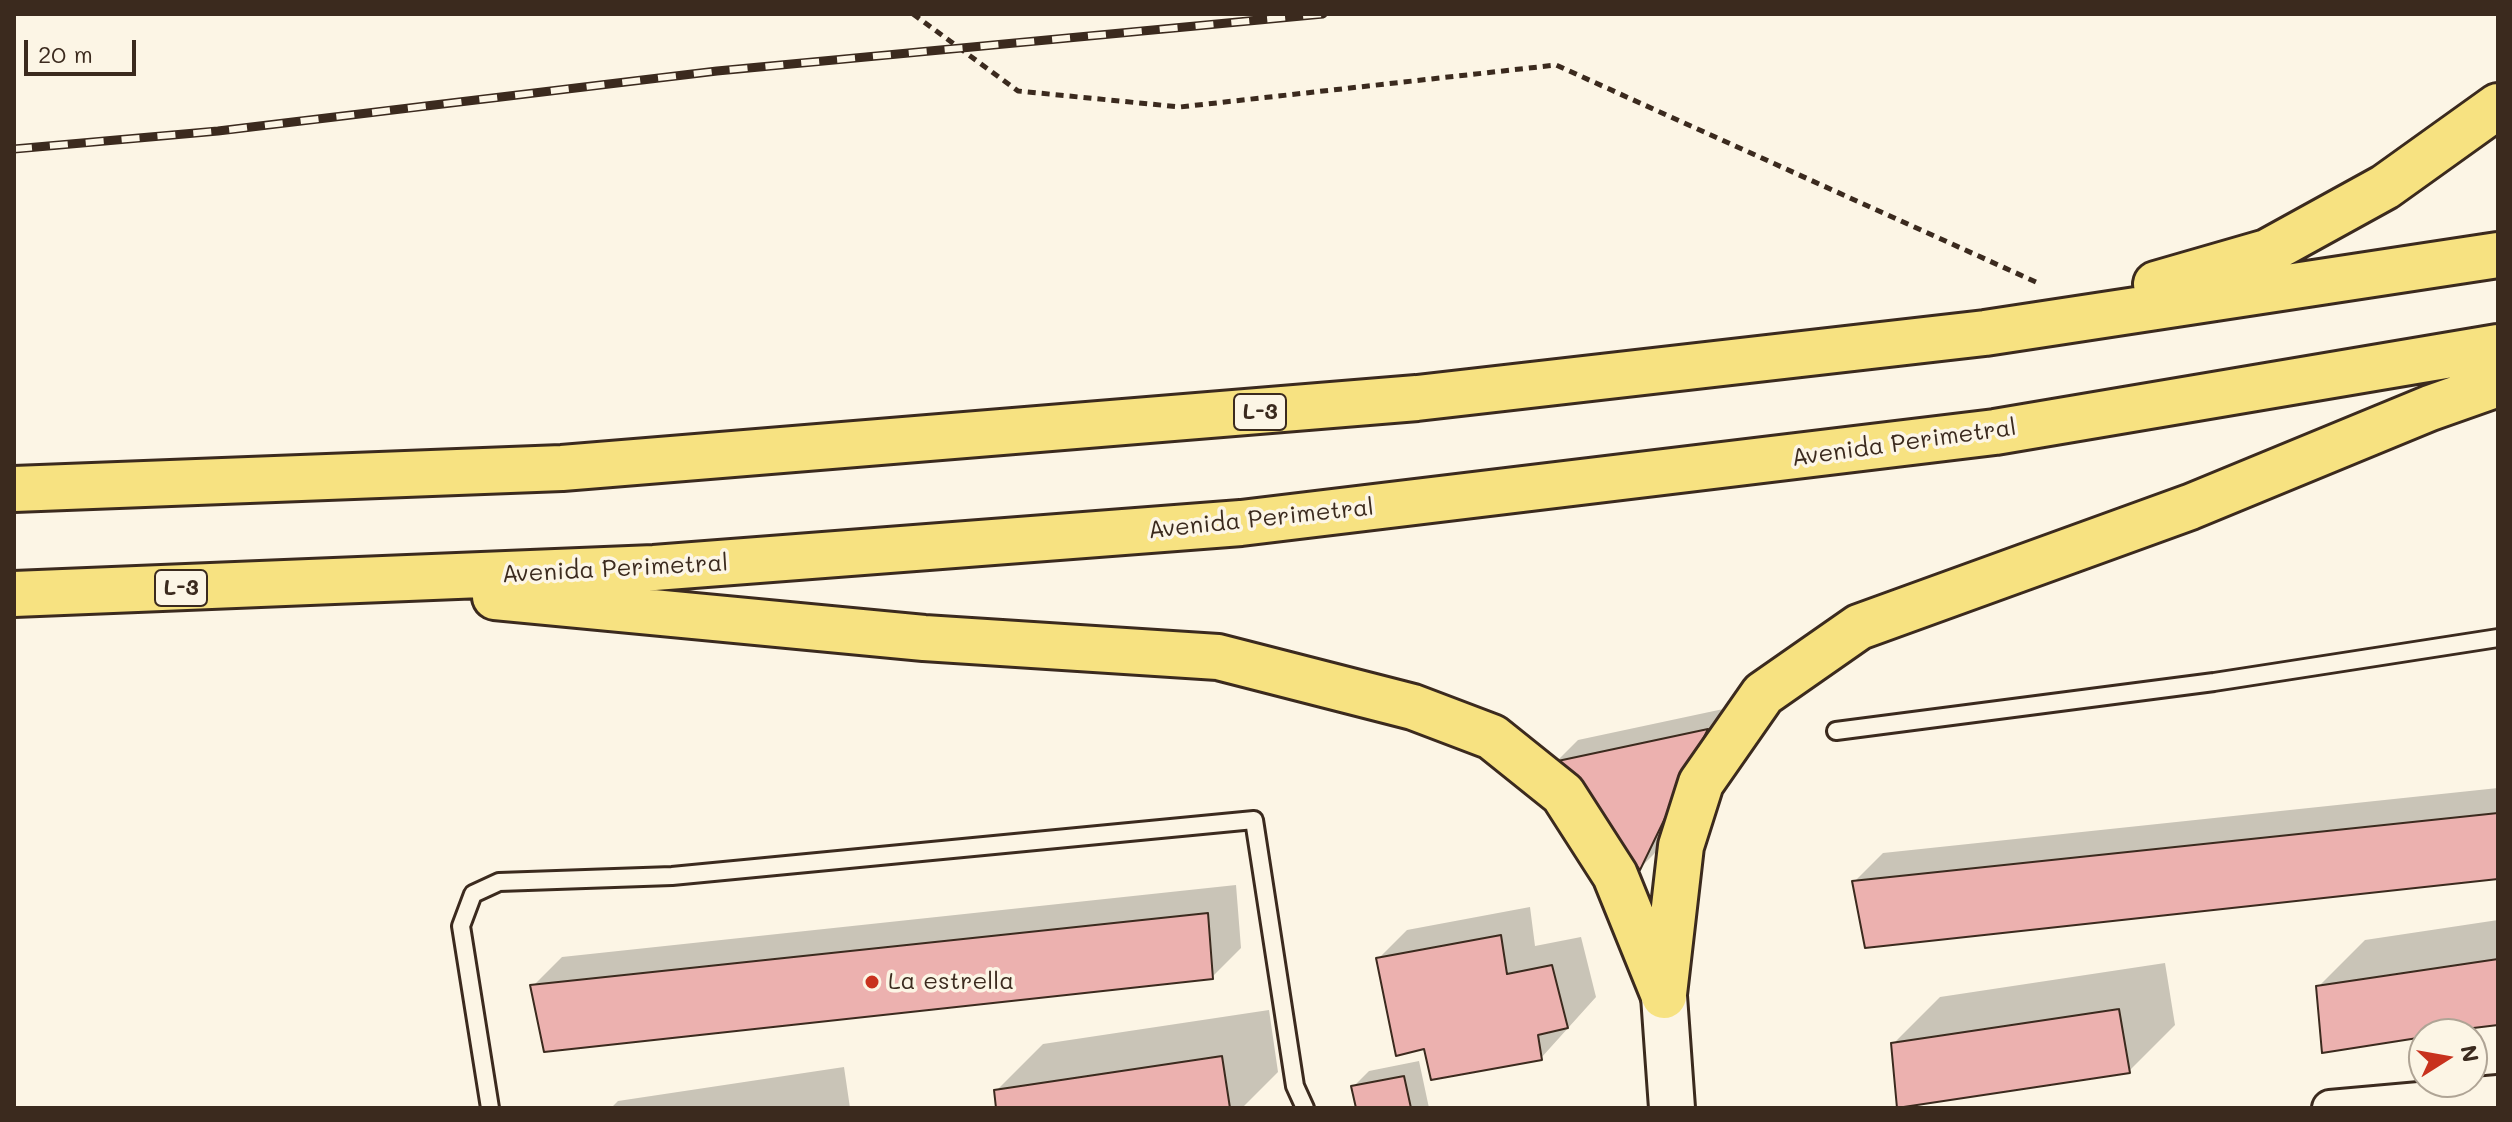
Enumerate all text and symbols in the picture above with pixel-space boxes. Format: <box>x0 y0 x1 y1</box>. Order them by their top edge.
scale bar <box>28 24 140 74</box>
text: 20 m <box>38 38 93 69</box>
road number: L-3 <box>1234 394 1286 430</box>
street label: Avenida Perimetral <box>1790 413 2018 473</box>
street label: Avenida Perimetral <box>1147 493 1375 545</box>
street label: Avenida Perimetral <box>501 549 729 589</box>
road number: L-3 <box>155 570 207 606</box>
place label: La estrella <box>888 968 1014 996</box>
marker: La estrella <box>863 973 881 991</box>
north arrow <box>2408 1018 2488 1098</box>
text: N <box>2454 1043 2486 1065</box>

